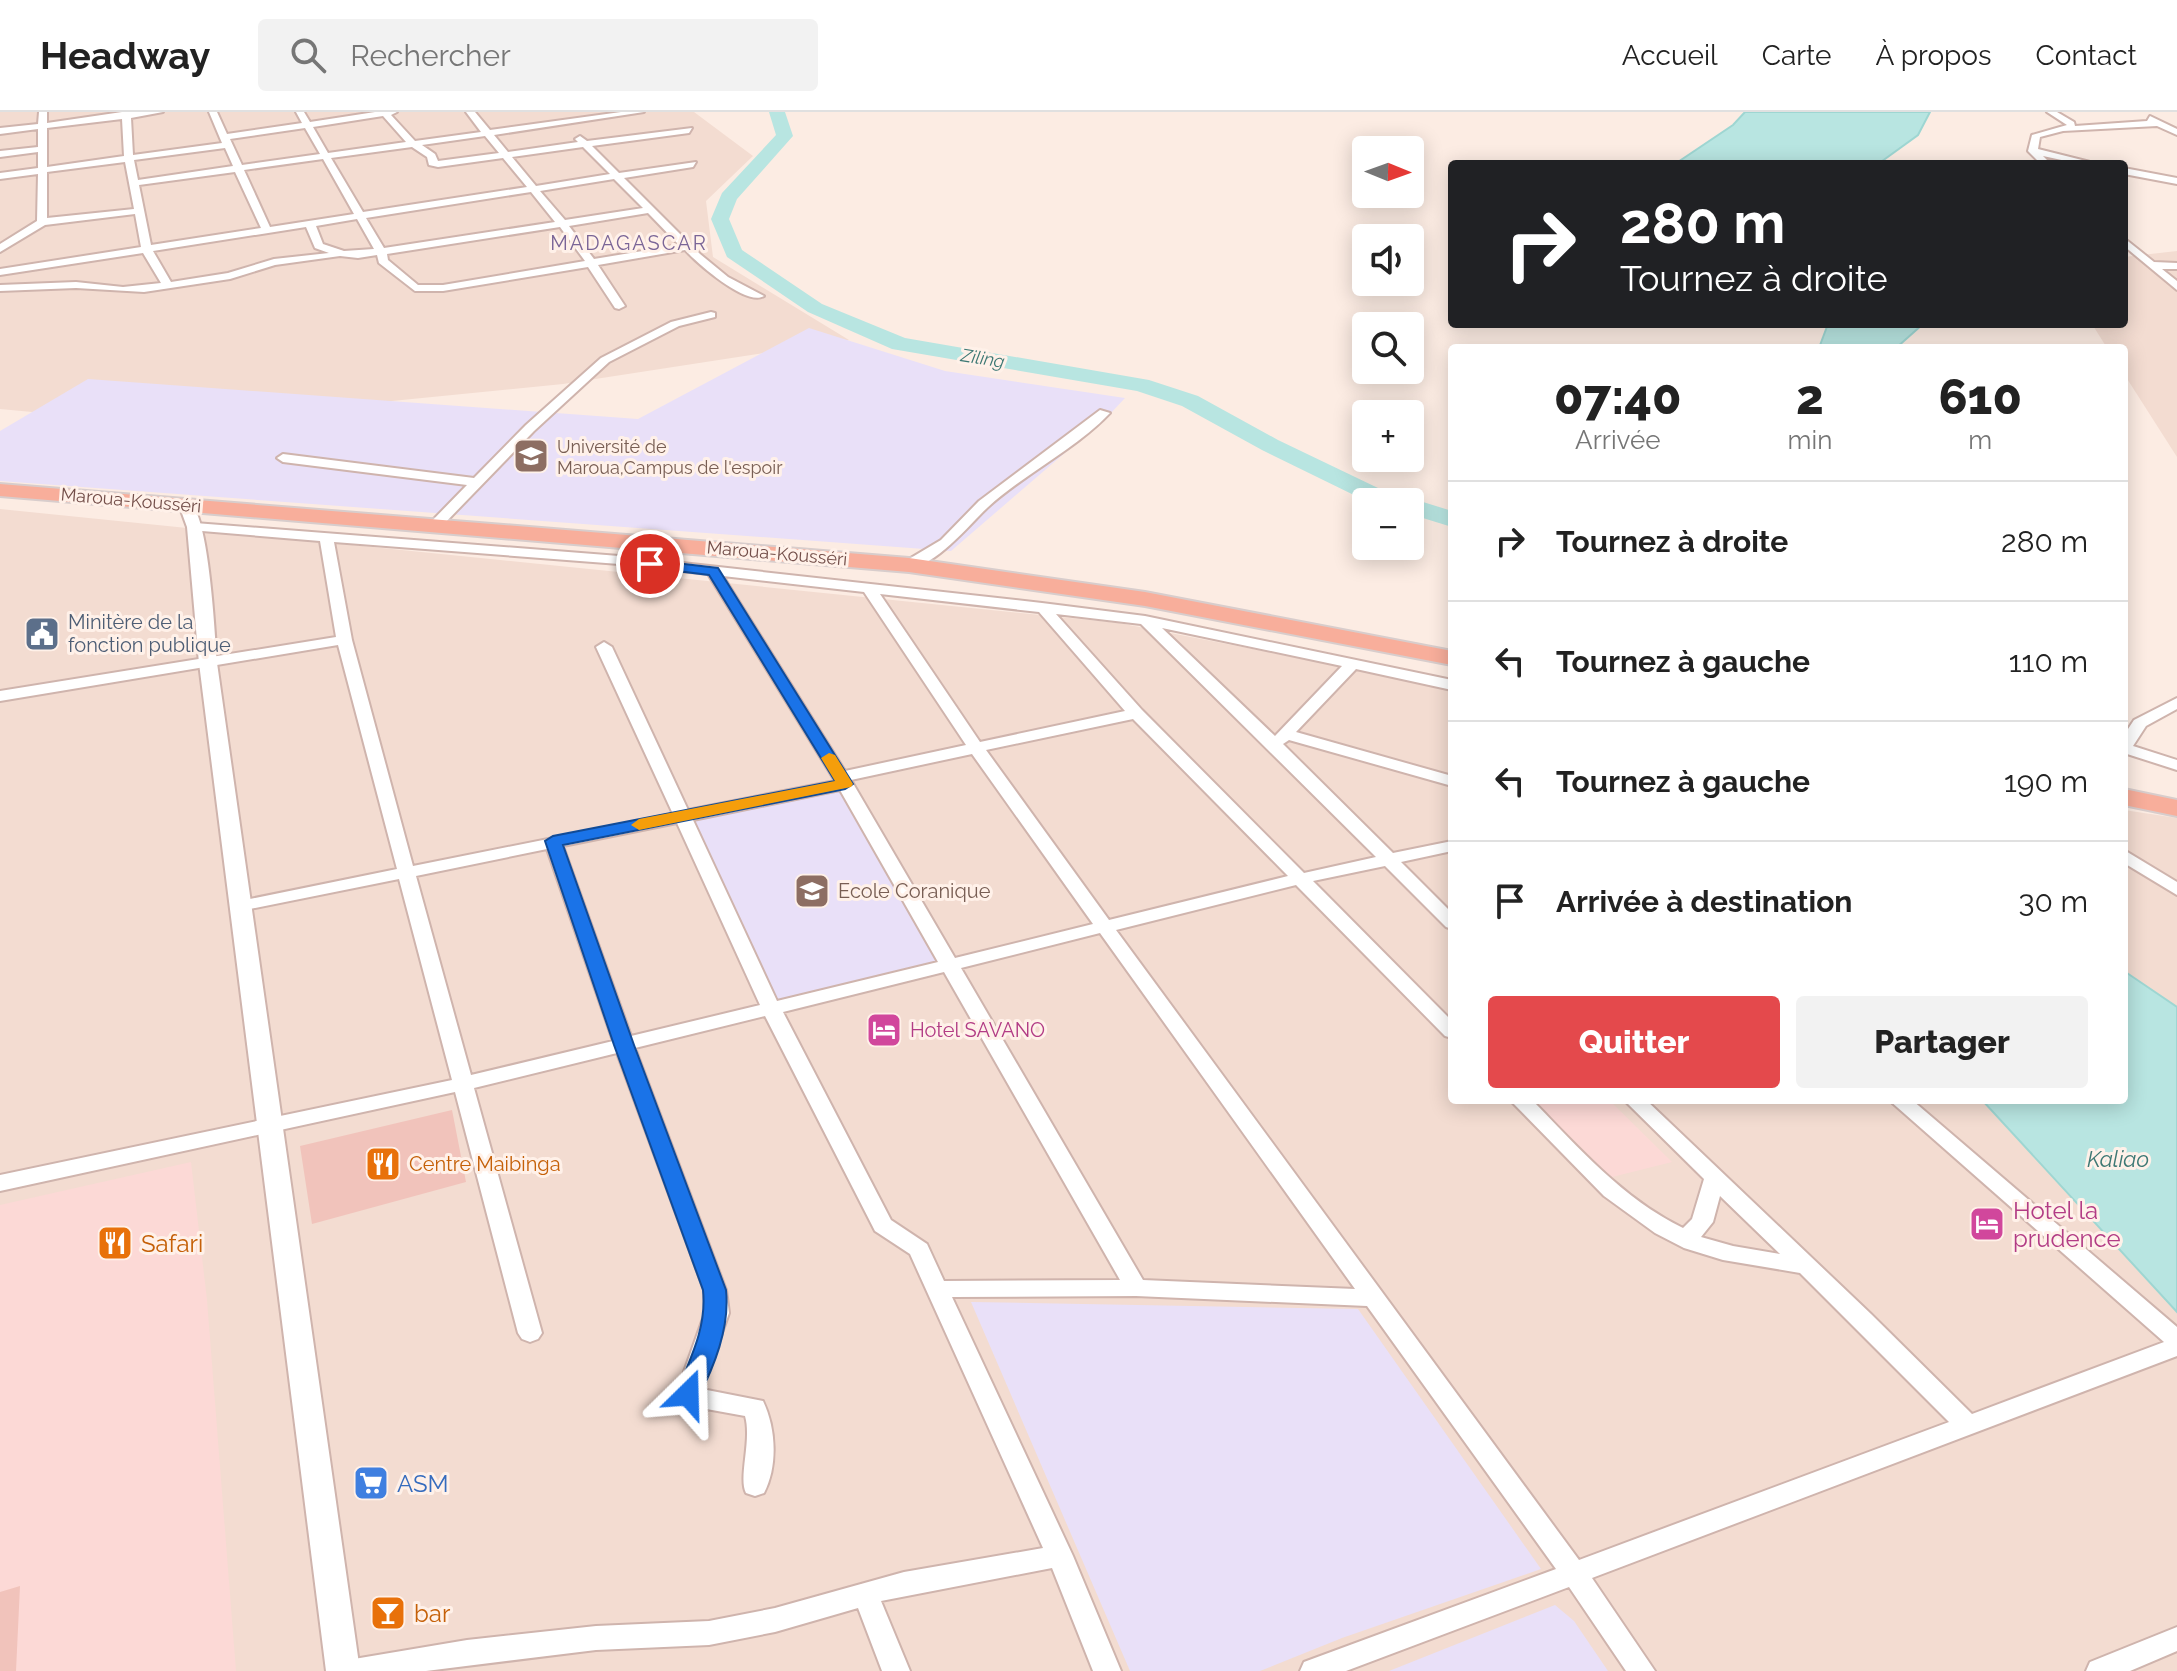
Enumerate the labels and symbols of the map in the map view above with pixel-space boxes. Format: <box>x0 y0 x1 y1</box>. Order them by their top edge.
north arrow <box>1352 136 1424 208</box>
district label: MADAGASCAR <box>550 231 708 255</box>
water label: Ziling <box>959 344 1007 372</box>
place label: Université de Maroua,Campus de l'espoir <box>557 436 783 478</box>
school or university icon: Université de Maroua,Campus de l'espoir <box>512 437 550 475</box>
street label: Maroua-Kousséri <box>60 483 202 517</box>
pin <box>616 530 684 598</box>
street label: Maroua-Kousséri <box>706 536 848 570</box>
place label: Minitère de la fonction publique <box>68 610 231 657</box>
public building icon: Minitère de la fonction publique <box>23 615 61 653</box>
school or university icon: Ecole Coranique <box>793 872 831 910</box>
place label: Ecole Coranique <box>838 879 991 903</box>
hotel icon: Hotel SAVANO <box>865 1011 903 1049</box>
place label: Hotel SAVANO <box>910 1018 1045 1042</box>
restaurant icon: Centre Maibinga <box>364 1145 402 1183</box>
water label: Kaliao <box>2087 1146 2149 1172</box>
place label: Centre Maibinga <box>409 1152 561 1176</box>
place label: Hotel la prudence <box>2013 1196 2121 1253</box>
hotel icon: Hotel la prudence <box>1968 1205 2006 1243</box>
restaurant icon: Safari <box>96 1224 134 1262</box>
place label: Safari <box>141 1229 203 1258</box>
position arrow <box>646 1352 730 1436</box>
supermarket icon: ASM <box>352 1464 390 1502</box>
place label: ASM <box>397 1469 449 1498</box>
bar icon: bar <box>369 1594 407 1632</box>
place label: bar <box>414 1599 451 1628</box>

